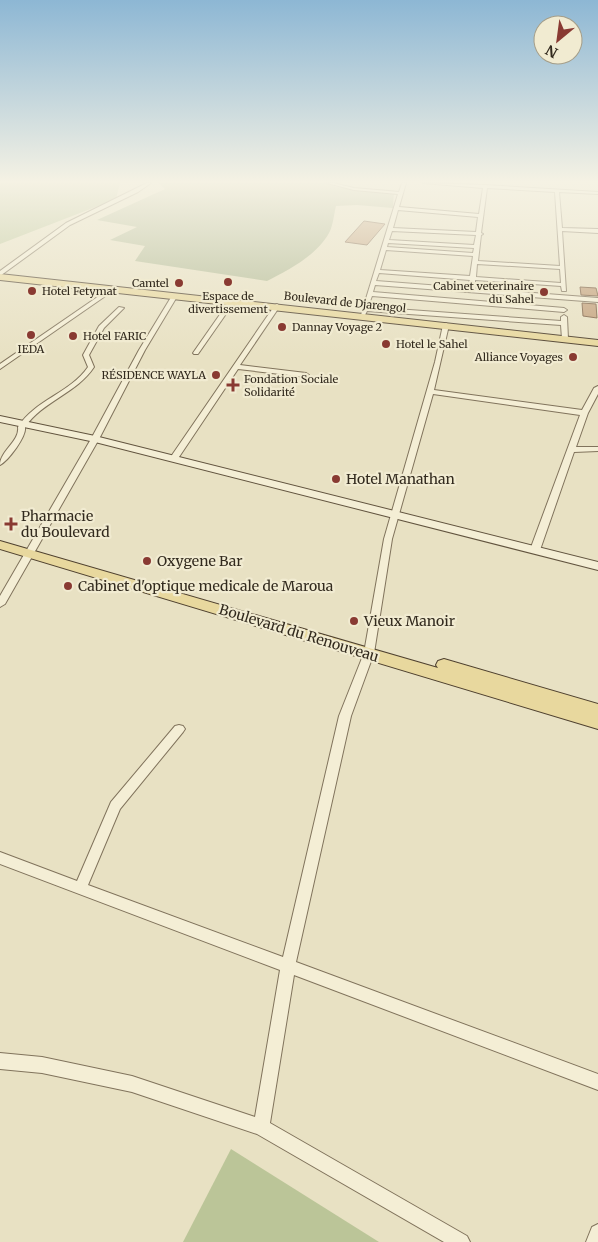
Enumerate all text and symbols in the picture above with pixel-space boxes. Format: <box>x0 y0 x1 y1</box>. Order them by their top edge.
north arrow <box>533 15 583 65</box>
text: N <box>542 41 561 62</box>
place label: Camtel <box>132 276 170 290</box>
marker: Espace de divertissement <box>222 276 234 288</box>
marker: Camtel <box>173 277 185 289</box>
place label: Cabinet veterinaire du Sahel <box>433 279 535 306</box>
place label: Hotel Fetymat <box>42 284 117 298</box>
marker: Hotel Fetymat <box>26 285 38 297</box>
marker: Cabinet veterinaire du Sahel <box>538 286 550 298</box>
place label: Espace de divertissement <box>188 289 268 316</box>
street label: Boulevard de Djarengol <box>283 289 407 315</box>
place label: Dannay Voyage 2 <box>292 320 382 334</box>
marker: Dannay Voyage 2 <box>276 321 288 333</box>
marker: IEDA <box>25 329 37 341</box>
place label: Hotel FARIC <box>83 329 146 343</box>
marker: Hotel FARIC <box>67 330 79 342</box>
place label: Hotel le Sahel <box>396 337 468 351</box>
marker: Hotel le Sahel <box>380 338 392 350</box>
place label: IEDA <box>18 342 45 356</box>
place label: Alliance Voyages <box>474 350 563 364</box>
marker: Alliance Voyages <box>567 351 579 363</box>
place label: RÉSIDENCE WAYLA <box>101 368 206 382</box>
marker: RÉSIDENCE WAYLA <box>210 369 222 381</box>
place label: Fondation Sociale Solidarité <box>244 372 339 399</box>
marker: Fondation Sociale Solidarité <box>226 378 240 392</box>
place label: Hotel Manathan <box>346 470 455 488</box>
marker: Hotel Manathan <box>330 473 342 485</box>
place label: Pharmacie du Boulevard <box>21 507 110 541</box>
marker: Pharmacie du Boulevard <box>5 518 17 530</box>
place label: Oxygene Bar <box>157 552 243 570</box>
marker: Oxygene Bar <box>141 555 153 567</box>
place label: Cabinet d'optique medicale de Maroua <box>78 577 334 595</box>
marker: Cabinet d'optique medicale de Maroua <box>62 580 74 592</box>
street label: Boulevard du Renouveau <box>217 600 381 666</box>
place label: Vieux Manoir <box>363 612 455 630</box>
marker: Vieux Manoir <box>348 615 360 627</box>

